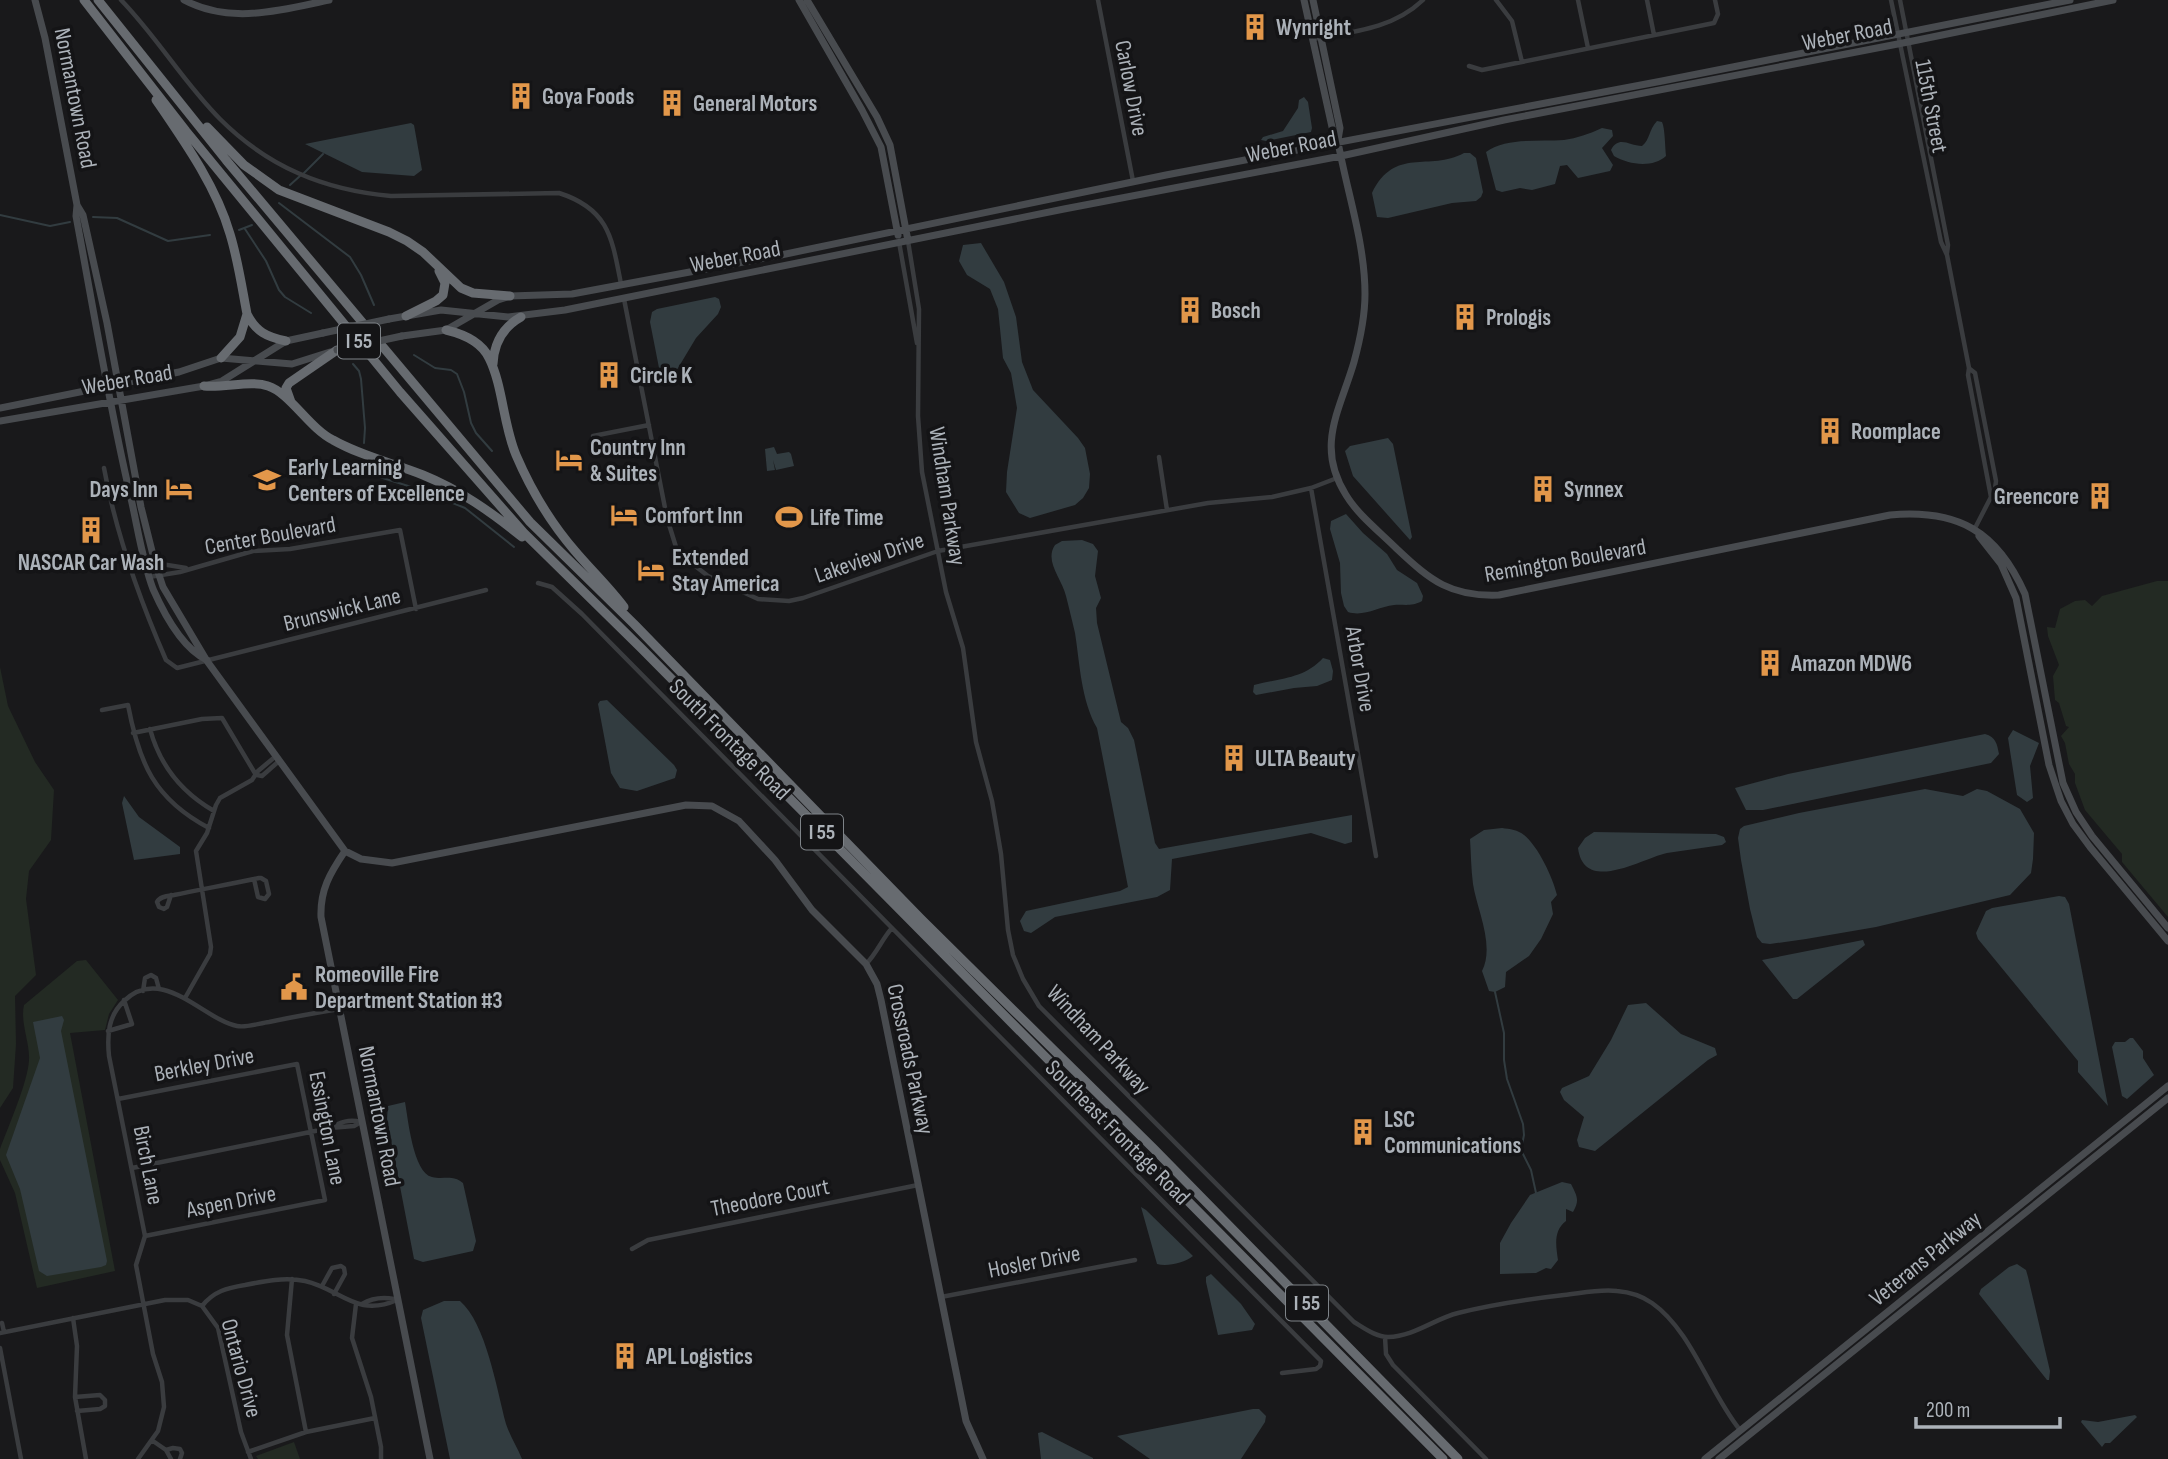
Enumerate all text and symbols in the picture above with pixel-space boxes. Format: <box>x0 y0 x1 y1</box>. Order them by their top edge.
building icon: Wynright <box>1240 12 1270 42</box>
street label: Weber Road <box>1800 13 1895 57</box>
place label: Wynright <box>1276 14 1352 42</box>
street label: Normantown Road <box>48 26 102 171</box>
street label: Carlow Drive <box>1108 38 1154 138</box>
street label: 115th Street <box>1908 57 1954 155</box>
building icon: Goya Foods <box>506 81 536 111</box>
place label: Goya Foods <box>542 83 634 111</box>
building icon: General Motors <box>657 88 687 118</box>
place label: General Motors <box>693 90 817 118</box>
street label: Weber Road <box>1244 125 1339 169</box>
street label: Weber Road <box>688 235 783 279</box>
building icon: Bosch <box>1175 295 1205 325</box>
place label: Bosch <box>1211 297 1261 325</box>
building icon: Prologis <box>1450 302 1480 332</box>
place label: Prologis <box>1486 304 1551 332</box>
road number: I 55 <box>338 324 380 358</box>
street label: Weber Road <box>80 358 175 402</box>
building icon: Circle K <box>594 360 624 390</box>
place label: Circle K <box>630 362 693 390</box>
building icon: Roomplace <box>1815 416 1845 446</box>
place label: Roomplace <box>1851 418 1941 446</box>
street label: Windham Parkway <box>922 425 972 567</box>
place label: Country Inn & Suites <box>590 434 686 488</box>
hotel icon: Country Inn & Suites <box>554 445 584 475</box>
place label: Early Learning Centers of Excellence <box>288 454 465 508</box>
school or university icon: Early Learning Centers of Excellence <box>252 465 282 495</box>
hotel icon: Days Inn <box>164 474 194 504</box>
building icon: Synnex <box>1528 474 1558 504</box>
place label: Days Inn <box>89 476 158 504</box>
place label: Synnex <box>1564 476 1624 504</box>
building icon: Greencore <box>2085 481 2115 511</box>
place label: Greencore <box>1994 483 2079 511</box>
hotel icon: Comfort Inn <box>609 500 639 530</box>
place label: Comfort Inn <box>645 502 743 530</box>
sports icon: Life Time <box>774 502 804 532</box>
place label: Life Time <box>810 504 884 532</box>
street label: Center Boulevard <box>202 511 338 561</box>
building icon: NASCAR Car Wash <box>76 515 106 545</box>
street label: Lakeview Drive <box>811 526 928 590</box>
street label: Remington Boulevard <box>1482 533 1648 589</box>
place label: Extended Stay America <box>672 544 779 598</box>
place label: NASCAR Car Wash <box>18 549 164 577</box>
hotel icon: Extended Stay America <box>636 555 666 585</box>
street label: Brunswick Lane <box>281 582 404 638</box>
street label: Arbor Drive <box>1339 623 1381 714</box>
building icon: Amazon MDW6 <box>1755 648 1785 678</box>
place label: Amazon MDW6 <box>1790 650 1912 678</box>
street label: South Frontage Road <box>663 673 796 806</box>
building icon: ULTA Beauty <box>1219 743 1249 773</box>
place label: ULTA Beauty <box>1255 745 1356 773</box>
road number: I 55 <box>801 814 843 850</box>
place label: Romeoville Fire Department Station #3 <box>315 961 503 1015</box>
public building icon: Romeoville Fire Department Station #3 <box>279 972 309 1002</box>
street label: Windham Parkway <box>1040 979 1156 1100</box>
street label: Crossroads Parkway <box>880 981 940 1137</box>
street label: Berkley Drive <box>152 1042 256 1088</box>
street label: Normantown Road <box>352 1044 406 1189</box>
street label: Southeast Frontage Road <box>1039 1054 1196 1211</box>
street label: Essington Lane <box>302 1069 352 1187</box>
place label: LSC Communications <box>1384 1106 1522 1160</box>
building icon: LSC Communications <box>1348 1117 1378 1147</box>
street label: Birch Lane <box>127 1123 169 1207</box>
street label: Theodore Court <box>709 1173 832 1223</box>
street label: Aspen Drive <box>183 1180 278 1225</box>
street label: Veterans Parkway <box>1864 1205 1987 1312</box>
street label: Hosler Drive <box>986 1239 1083 1285</box>
road number: I 55 <box>1286 1286 1328 1320</box>
street label: Ontario Drive <box>214 1316 268 1421</box>
building icon: APL Logistics <box>610 1341 640 1371</box>
place label: APL Logistics <box>645 1343 753 1371</box>
scale bar <box>1916 1386 2060 1430</box>
text: 200 m <box>1926 1398 1970 1423</box>

